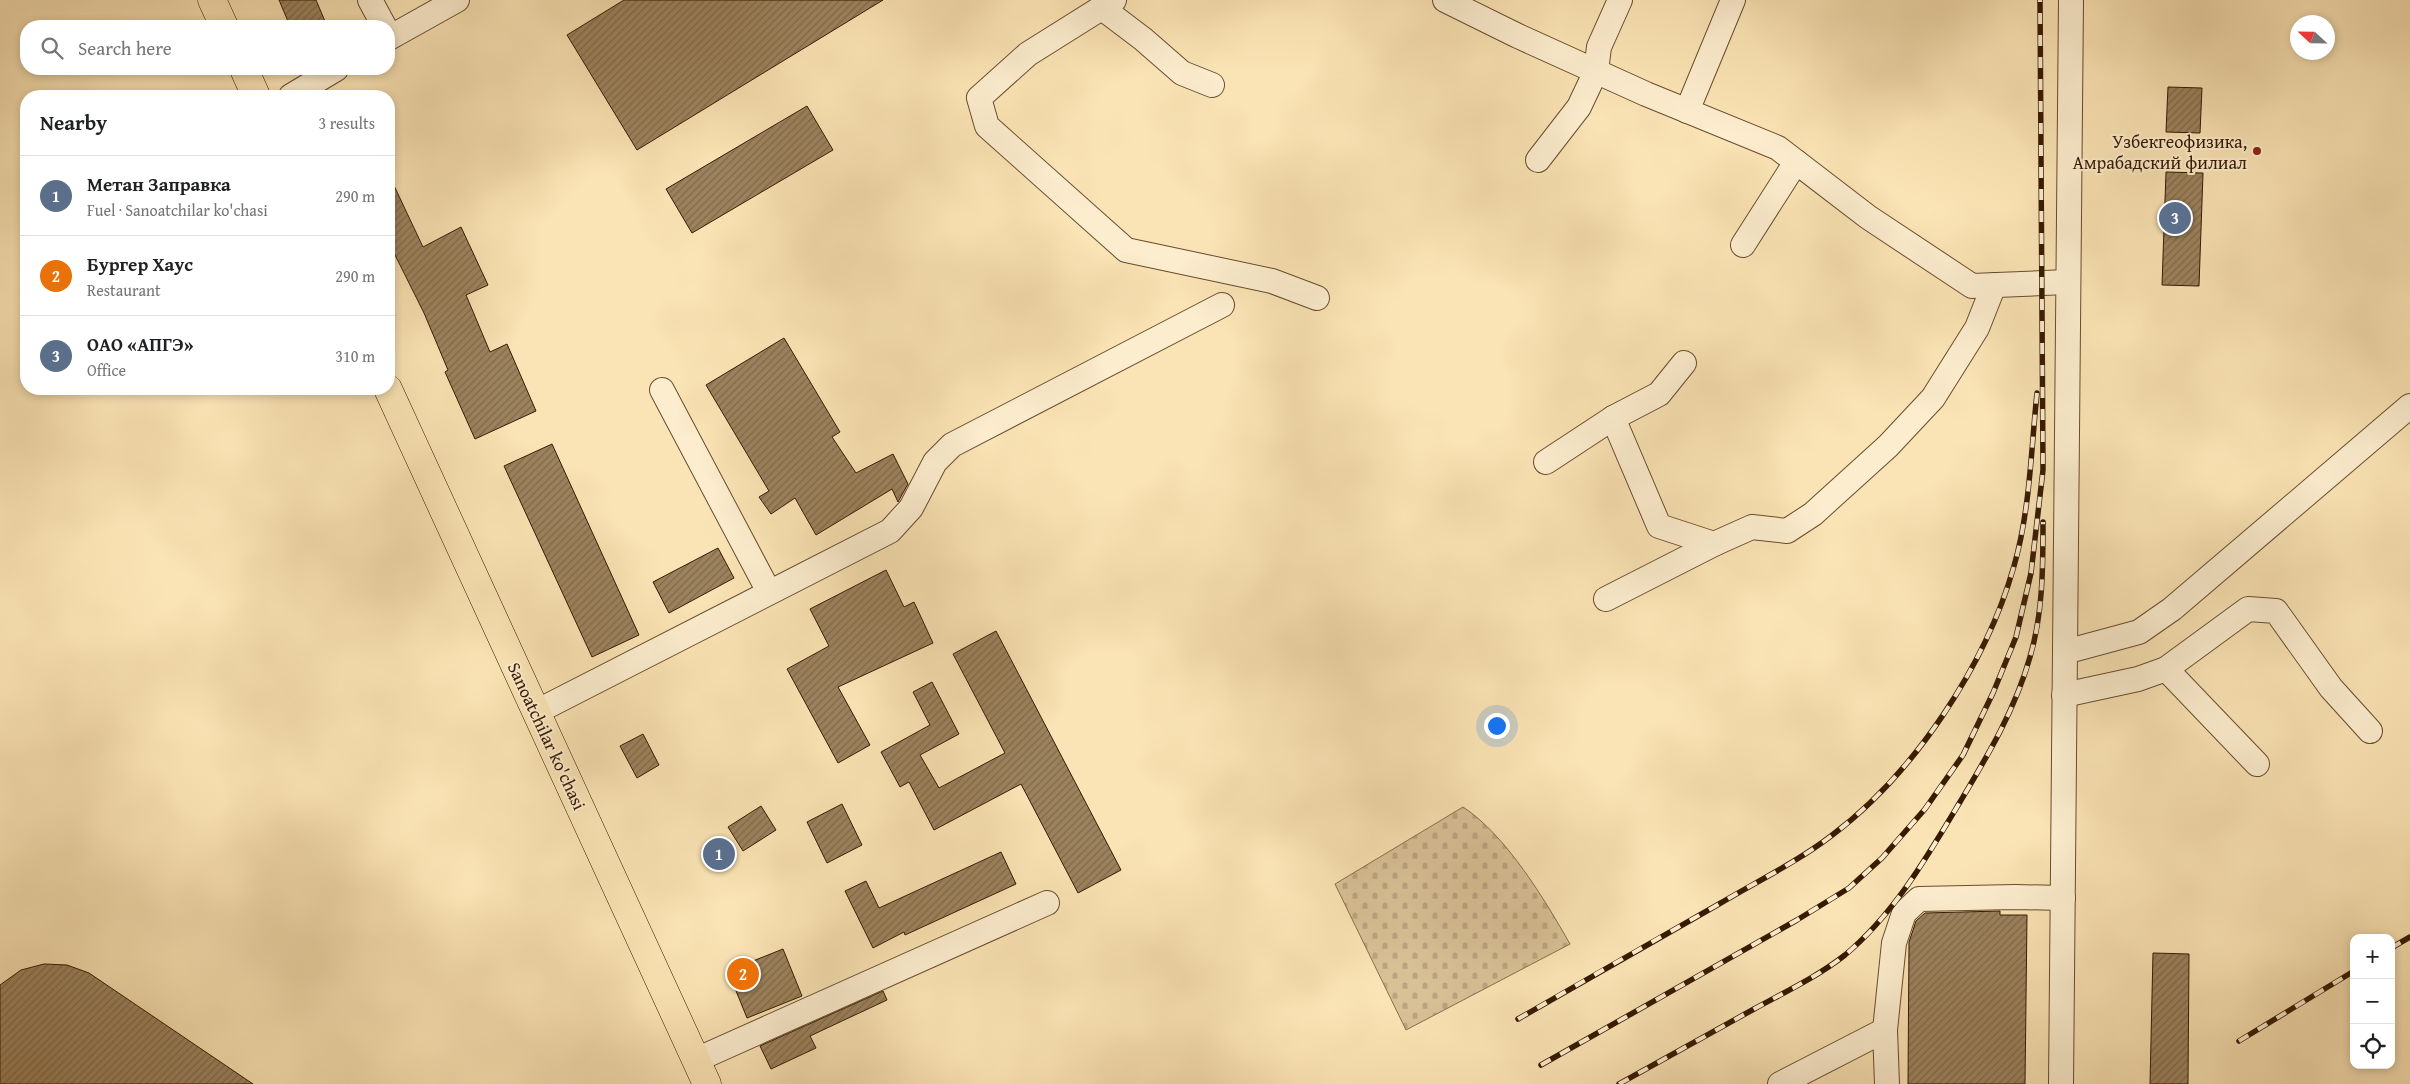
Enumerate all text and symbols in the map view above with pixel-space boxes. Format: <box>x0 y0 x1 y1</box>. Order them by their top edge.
north arrow <box>2290 15 2335 60</box>
search box <box>20 20 395 75</box>
icon: search <box>38 34 66 62</box>
text: Search here <box>78 34 172 62</box>
text: Nearby <box>40 107 107 138</box>
text: 3 results <box>318 111 375 135</box>
place label: Узбекгеофизика, Амрабадский филиал <box>2073 128 2247 176</box>
marker: Узбекгеофизика, Амрабадский филиал <box>2251 145 2263 157</box>
text: Метан Заправка <box>87 170 231 198</box>
text: 1 <box>52 184 60 208</box>
text: 290 m <box>335 184 375 208</box>
text: Fuel · Sanoatchilar ko'chasi <box>87 198 268 222</box>
pin: 3 <box>2159 199 2191 237</box>
text: Бургер Хаус <box>87 250 193 278</box>
text: 2 <box>52 264 60 288</box>
text: 290 m <box>335 264 375 288</box>
text: Restaurant <box>87 278 161 302</box>
text: ОАО «АПГЭ» <box>87 330 193 358</box>
text: 3 <box>52 344 60 368</box>
text: 310 m <box>335 344 375 368</box>
text: Office <box>87 358 126 382</box>
street label: Sanoatchilar ko'chasi <box>501 658 593 814</box>
your location <box>1484 713 1510 739</box>
pin: 1 <box>703 835 735 873</box>
map controls <box>2350 934 2395 1069</box>
button: + <box>2350 934 2395 979</box>
pin: 2 <box>727 955 759 993</box>
button: − <box>2350 979 2395 1024</box>
button: locate <box>2350 1024 2395 1069</box>

